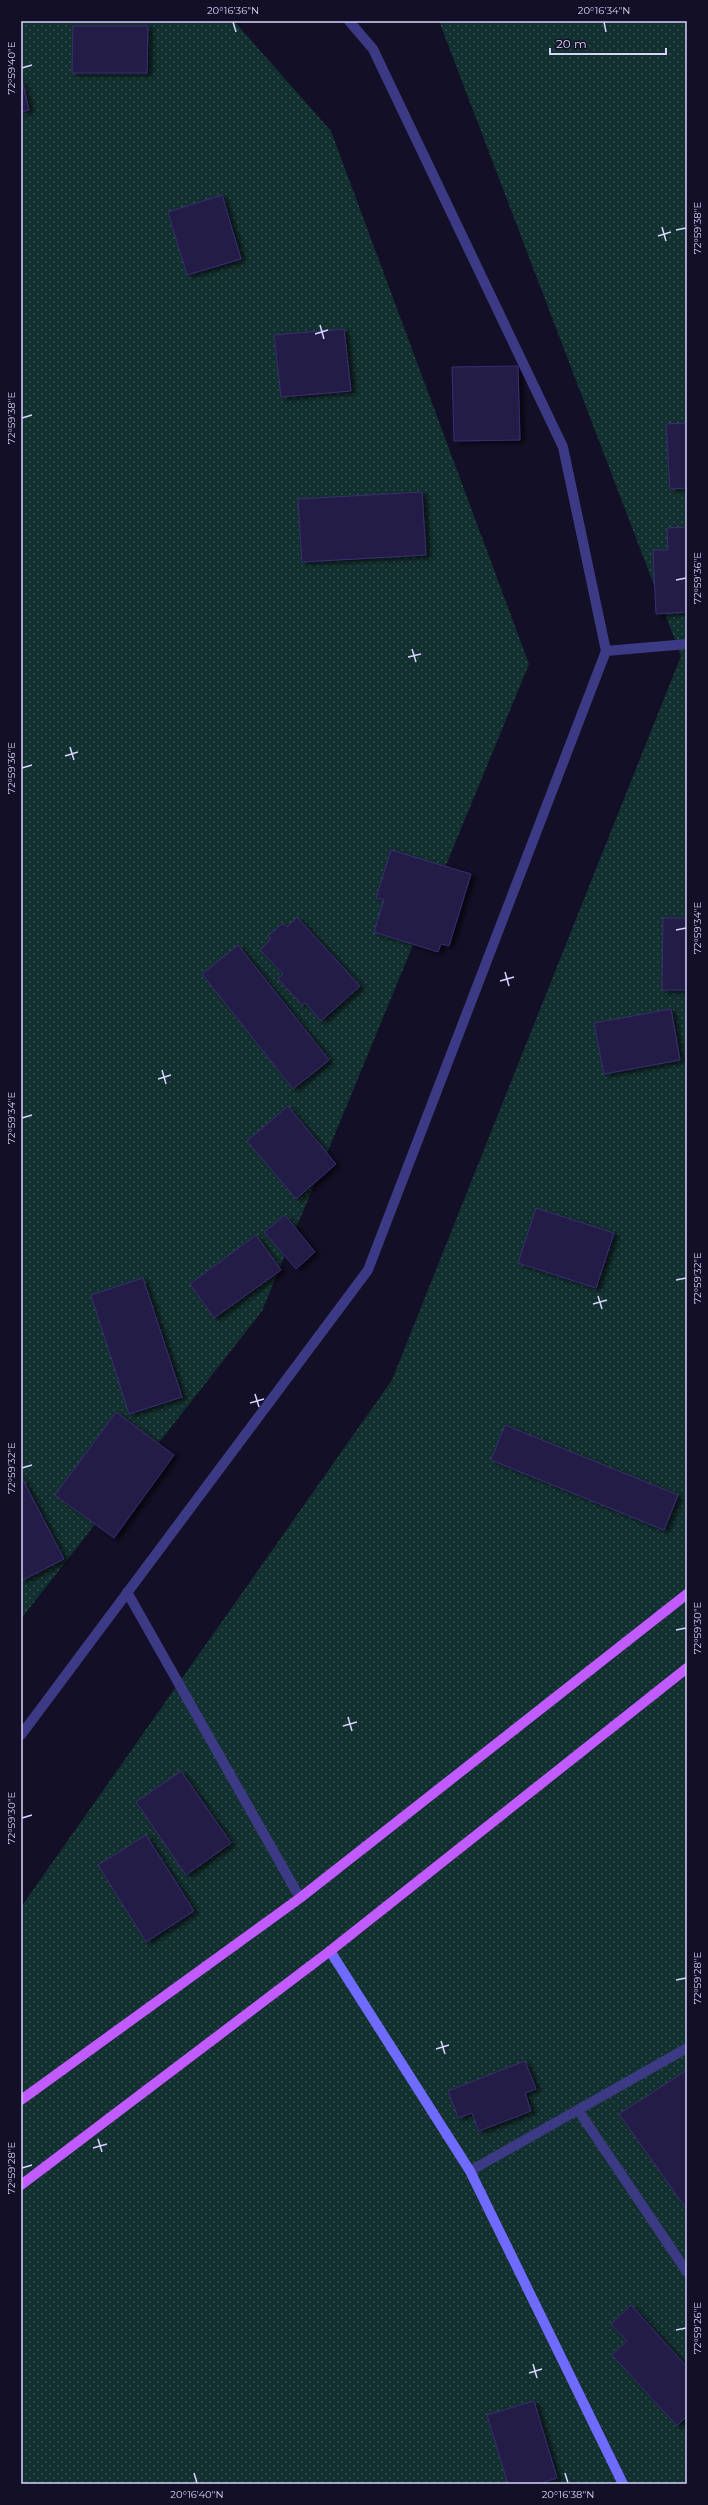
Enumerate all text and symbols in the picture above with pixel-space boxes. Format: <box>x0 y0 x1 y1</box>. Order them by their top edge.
text: 20°16'36"N <box>207 4 259 17</box>
text: 20°16'34"N <box>578 4 630 17</box>
scale bar <box>550 30 666 56</box>
text: 20 m <box>556 36 587 51</box>
text: 72°59'40"E <box>5 41 18 95</box>
text: 72°59'38"E <box>691 202 704 254</box>
text: 72°59'38"E <box>5 392 18 444</box>
text: 72°59'36"E <box>691 552 704 604</box>
text: 72°59'36"E <box>5 742 18 794</box>
text: 72°59'34"E <box>691 902 704 954</box>
text: 72°59'34"E <box>5 1092 18 1144</box>
text: 72°59'32"E <box>691 1252 704 1304</box>
text: 72°59'32"E <box>5 1442 18 1494</box>
text: 72°59'30"E <box>691 1601 704 1654</box>
text: 72°59'30"E <box>5 1791 18 1844</box>
text: 72°59'28"E <box>691 1951 704 2004</box>
text: 72°59'28"E <box>5 2141 18 2194</box>
text: 72°59'26"E <box>691 2302 704 2354</box>
text: 20°16'40"N <box>170 2488 224 2501</box>
text: 20°16'38"N <box>542 2488 594 2501</box>

